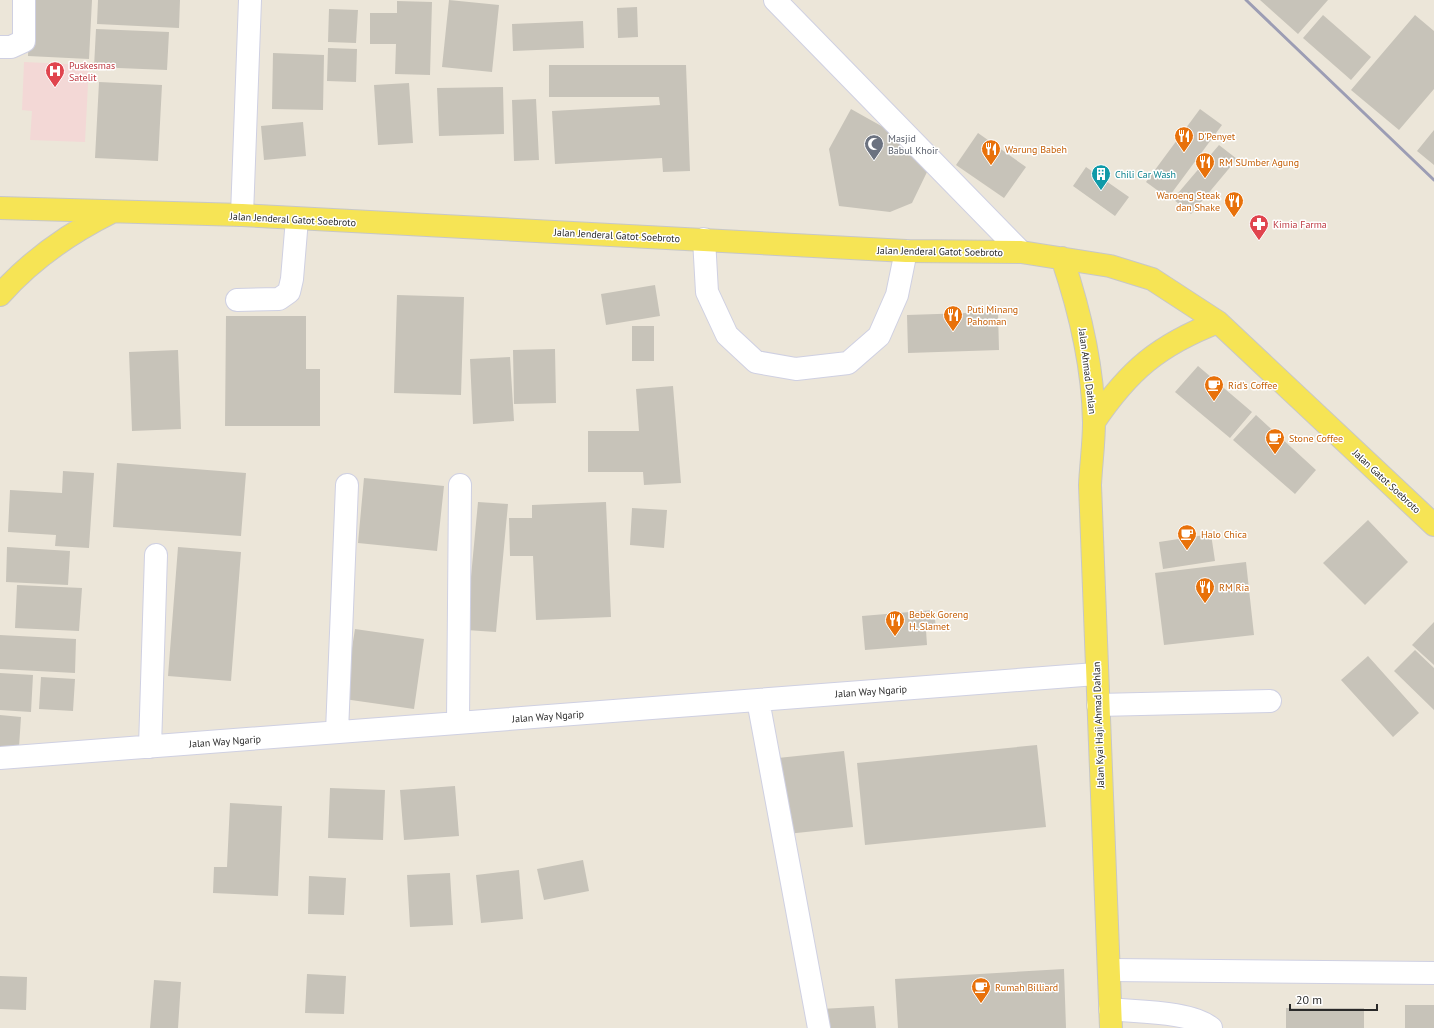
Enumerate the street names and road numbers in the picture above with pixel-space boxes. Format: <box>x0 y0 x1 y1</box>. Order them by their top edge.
street label: Jalan Jenderal Gatot Soebroto <box>229 210 356 229</box>
street label: Jalan Jenderal Gatot Soebroto <box>553 226 680 245</box>
street label: Jalan Jenderal Gatot Soebroto <box>876 244 1003 259</box>
street label: Jalan Ahmad Dahlan <box>1076 326 1099 415</box>
street label: Jalan Gatot Soebroto <box>1349 446 1423 516</box>
street label: Jalan Kyai Haji Ahmad Dahlan <box>1090 662 1107 789</box>
street label: Jalan Way Ngarip <box>834 683 907 701</box>
street label: Jalan Way Ngarip <box>511 708 584 726</box>
street label: Jalan Way Ngarip <box>188 733 261 751</box>

